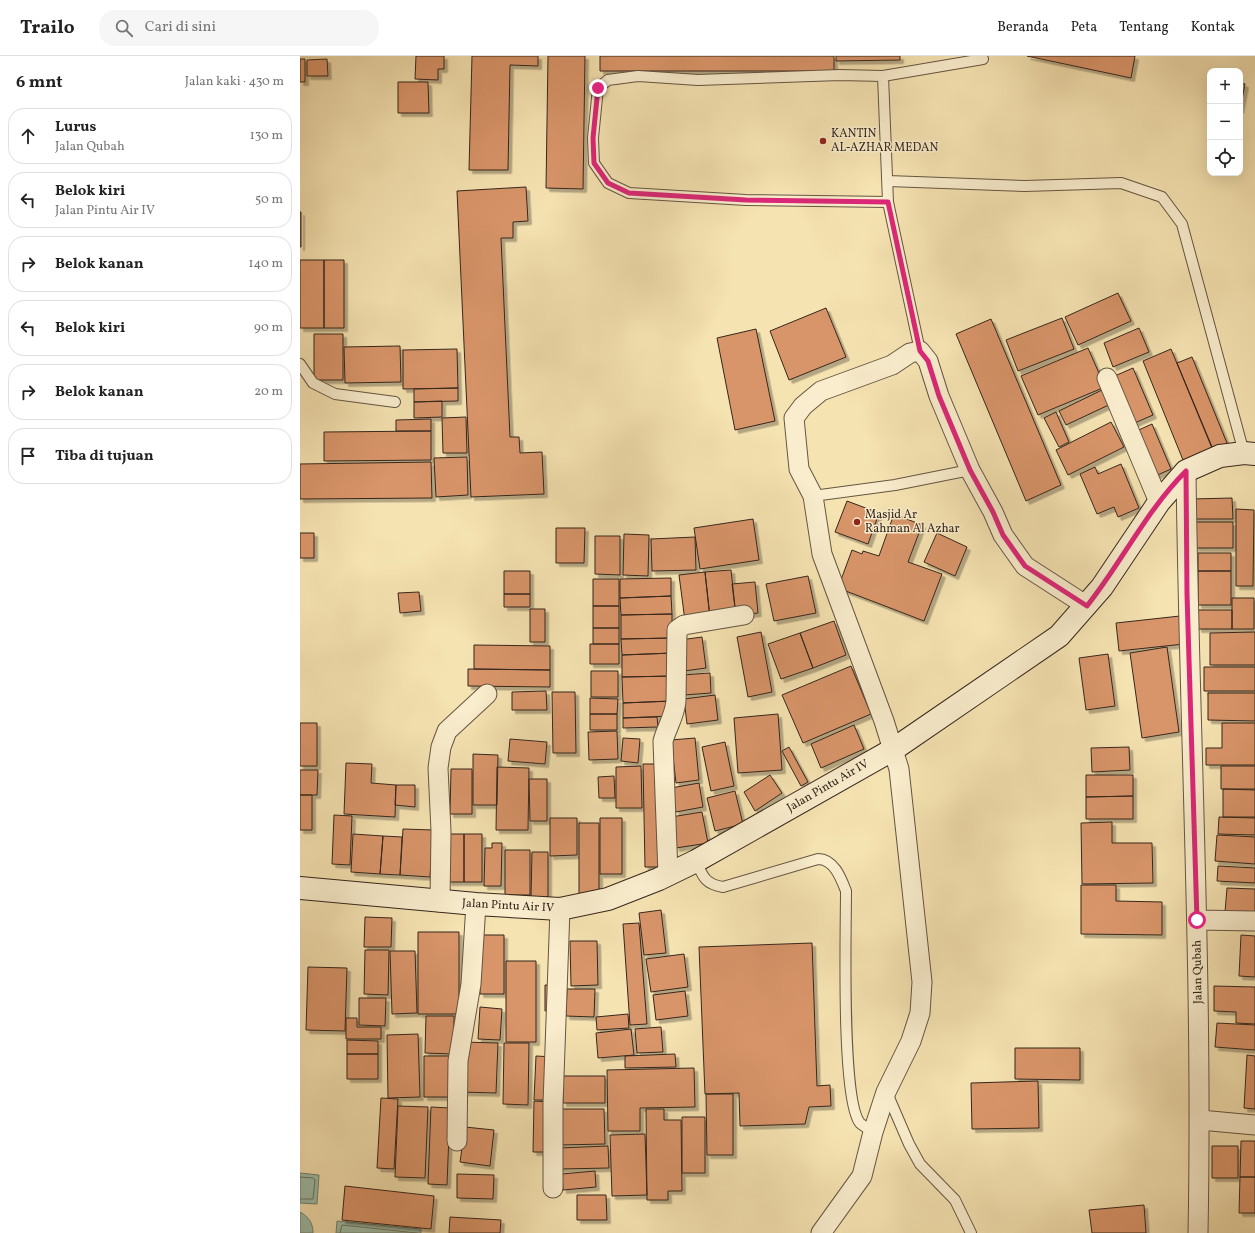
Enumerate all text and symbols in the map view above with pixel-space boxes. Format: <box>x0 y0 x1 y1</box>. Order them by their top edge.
search box <box>99 10 379 46</box>
text: Trailo <box>20 15 75 41</box>
icon: search <box>113 17 135 39</box>
text: Cari di sini <box>145 17 216 38</box>
text: Beranda <box>997 18 1049 37</box>
text: Peta <box>1071 18 1097 37</box>
text: Tentang <box>1119 18 1169 37</box>
text: Kontak <box>1191 18 1235 37</box>
map controls <box>1207 68 1243 176</box>
button: + <box>1207 68 1243 104</box>
text: 6 mnt <box>16 71 63 94</box>
text: Jalan kaki · 430 m <box>185 73 284 91</box>
route end <box>589 79 607 97</box>
button: − <box>1207 104 1243 140</box>
text: Lurus <box>55 117 96 138</box>
icon: ahead <box>17 125 39 147</box>
place label: KANTIN AL-AZHAR MEDAN <box>831 126 938 156</box>
text: 130 m <box>250 127 283 145</box>
marker: KANTIN AL-AZHAR MEDAN <box>818 136 828 146</box>
text: Jalan Qubah <box>55 138 125 156</box>
button: locate <box>1207 140 1243 176</box>
text: Belok kiri <box>55 181 125 202</box>
icon: left <box>17 189 39 211</box>
text: 50 m <box>255 191 283 209</box>
text: Jalan Pintu Air IV <box>55 202 155 220</box>
icon: right <box>17 253 39 275</box>
text: Belok kanan <box>55 254 144 275</box>
text: 140 m <box>249 255 283 273</box>
icon: left <box>17 317 39 339</box>
text: Belok kiri <box>55 318 125 339</box>
text: 90 m <box>254 319 283 337</box>
icon: right <box>17 381 39 403</box>
text: Belok kanan <box>55 382 144 403</box>
text: 20 m <box>254 383 283 401</box>
icon: arrive <box>17 445 39 467</box>
text: Tiba di tujuan <box>55 446 154 467</box>
place label: Masjid Ar Rahman Al Azhar <box>865 507 960 537</box>
marker: Masjid Ar Rahman Al Azhar <box>852 517 862 527</box>
street label: Jalan Pintu Air IV <box>784 756 872 816</box>
street label: Jalan Pintu Air IV <box>462 896 554 916</box>
route start <box>1188 911 1206 929</box>
street label: Jalan Qubah <box>1189 940 1207 1004</box>

